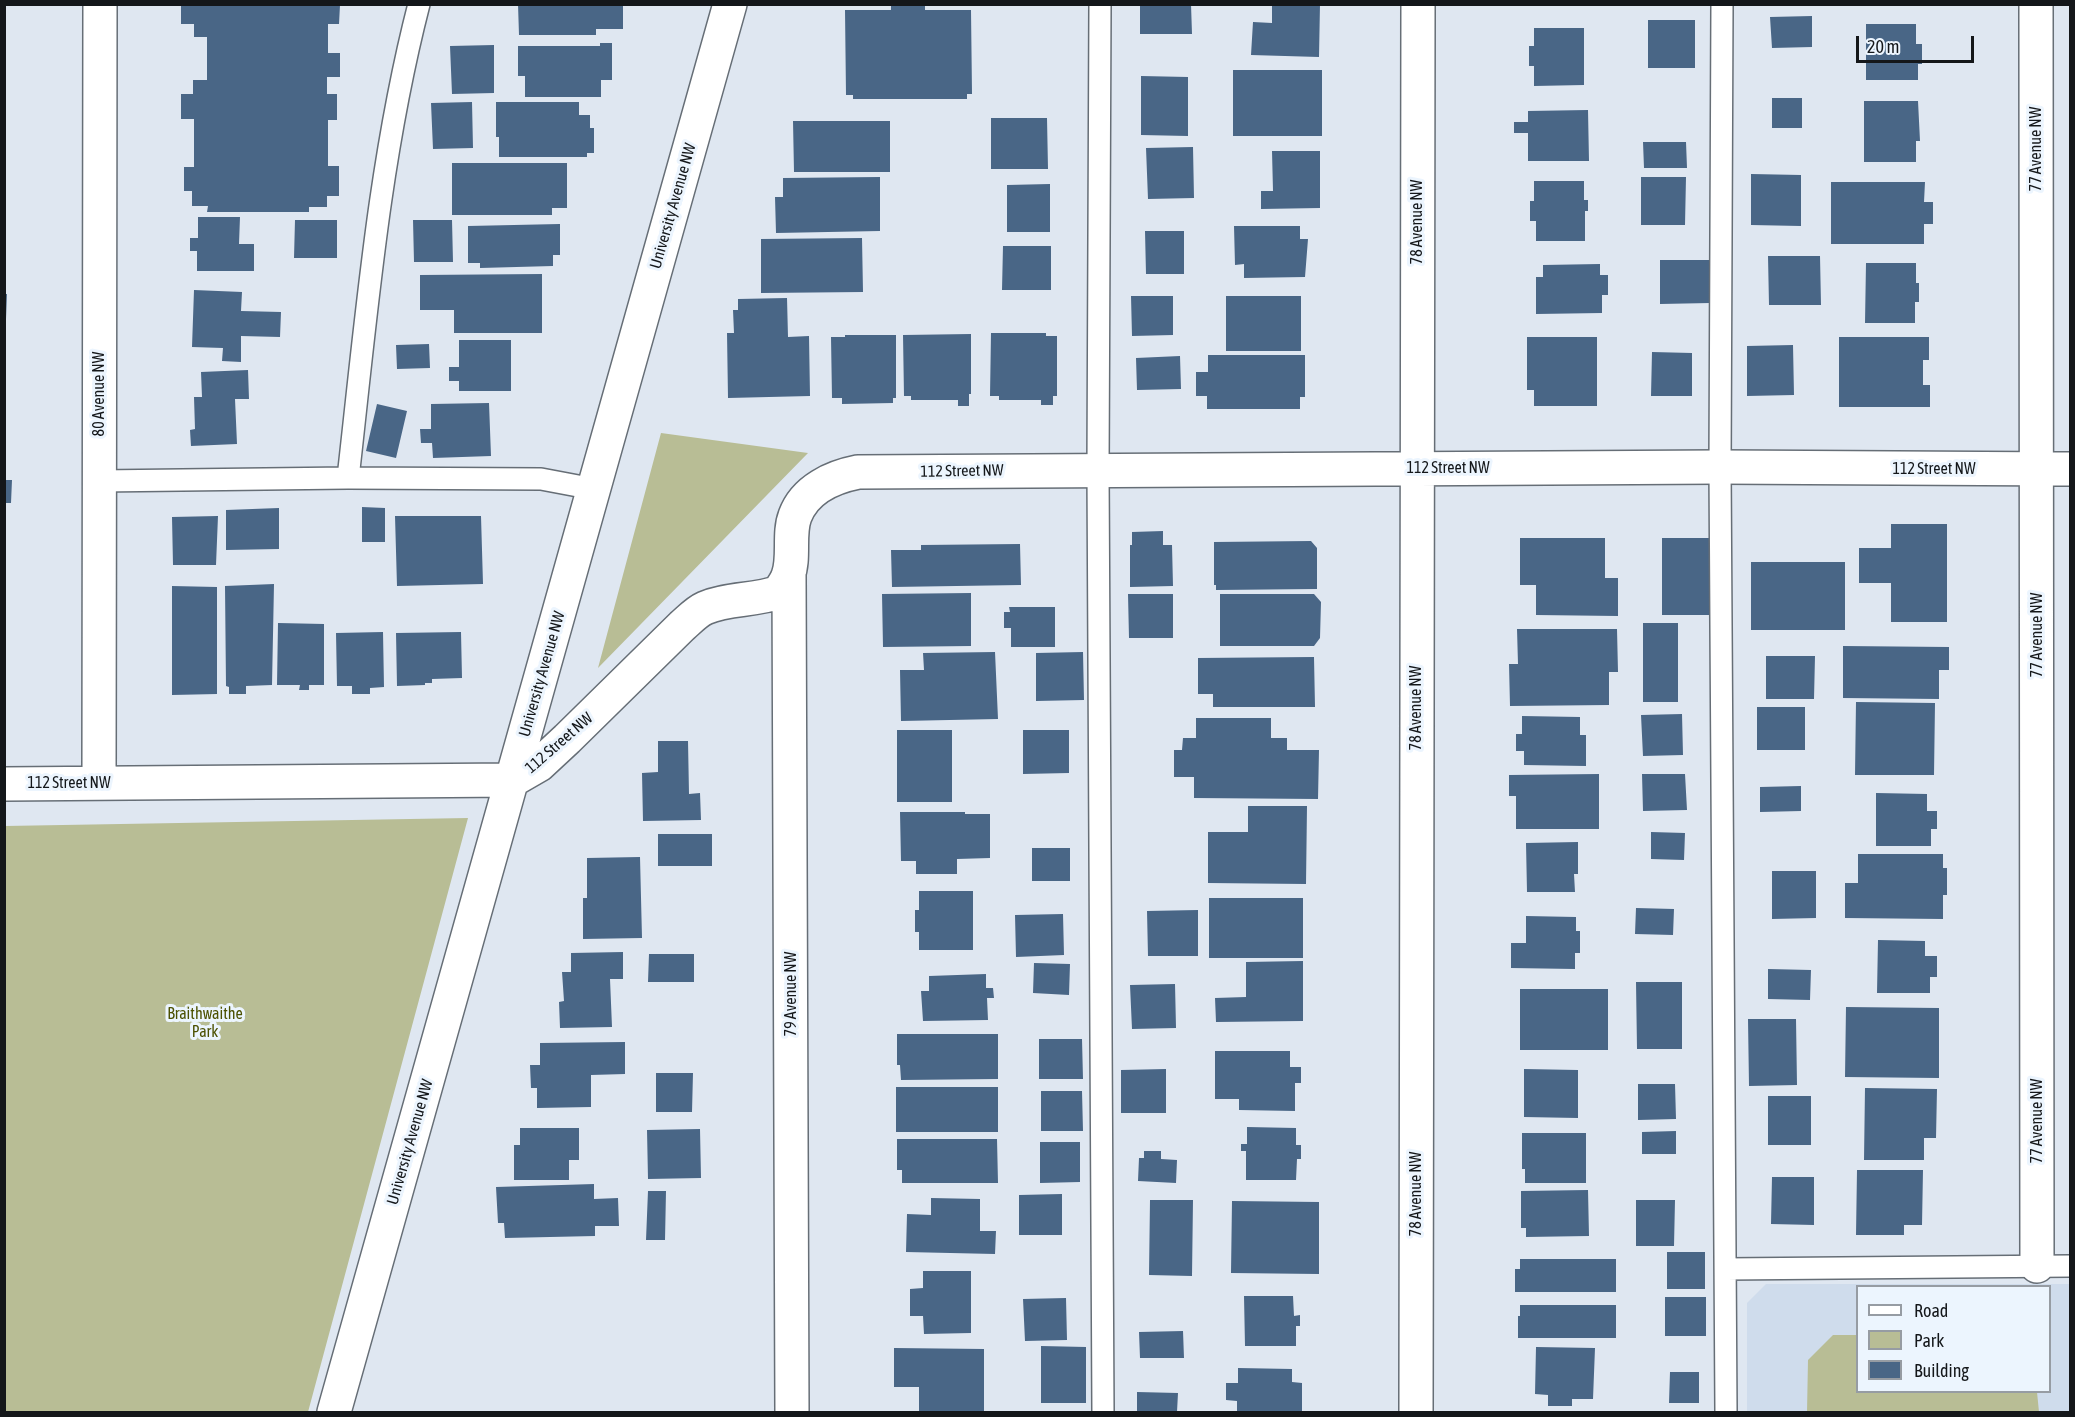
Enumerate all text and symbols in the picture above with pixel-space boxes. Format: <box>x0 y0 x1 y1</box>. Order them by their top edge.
scale bar <box>1859 24 1978 62</box>
text: 20 m <box>1867 36 1899 57</box>
street label: 77 Avenue NW <box>2026 107 2046 191</box>
street label: University Avenue NW <box>646 141 700 271</box>
street label: 78 Avenue NW <box>1407 180 1427 264</box>
street label: 80 Avenue NW <box>89 352 109 436</box>
street label: 112 Street NW <box>1406 458 1490 478</box>
street label: 112 Street NW <box>1892 459 1976 479</box>
street label: 112 Street NW <box>920 461 1004 481</box>
street label: 77 Avenue NW <box>2027 593 2047 677</box>
street label: University Avenue NW <box>515 609 569 739</box>
street label: 78 Avenue NW <box>1406 666 1426 750</box>
street label: 112 Street NW <box>521 708 597 778</box>
street label: 112 Street NW <box>27 773 111 793</box>
street label: 79 Avenue NW <box>781 952 801 1036</box>
park label: Braithwaithe Park <box>167 1004 243 1042</box>
street label: University Avenue NW <box>383 1077 437 1207</box>
street label: 77 Avenue NW <box>2027 1079 2047 1163</box>
street label: 78 Avenue NW <box>1406 1152 1426 1236</box>
legend <box>1856 1285 2051 1393</box>
text: Road <box>1914 1300 1948 1321</box>
text: Park <box>1914 1330 1944 1351</box>
text: Building <box>1914 1360 1969 1381</box>

